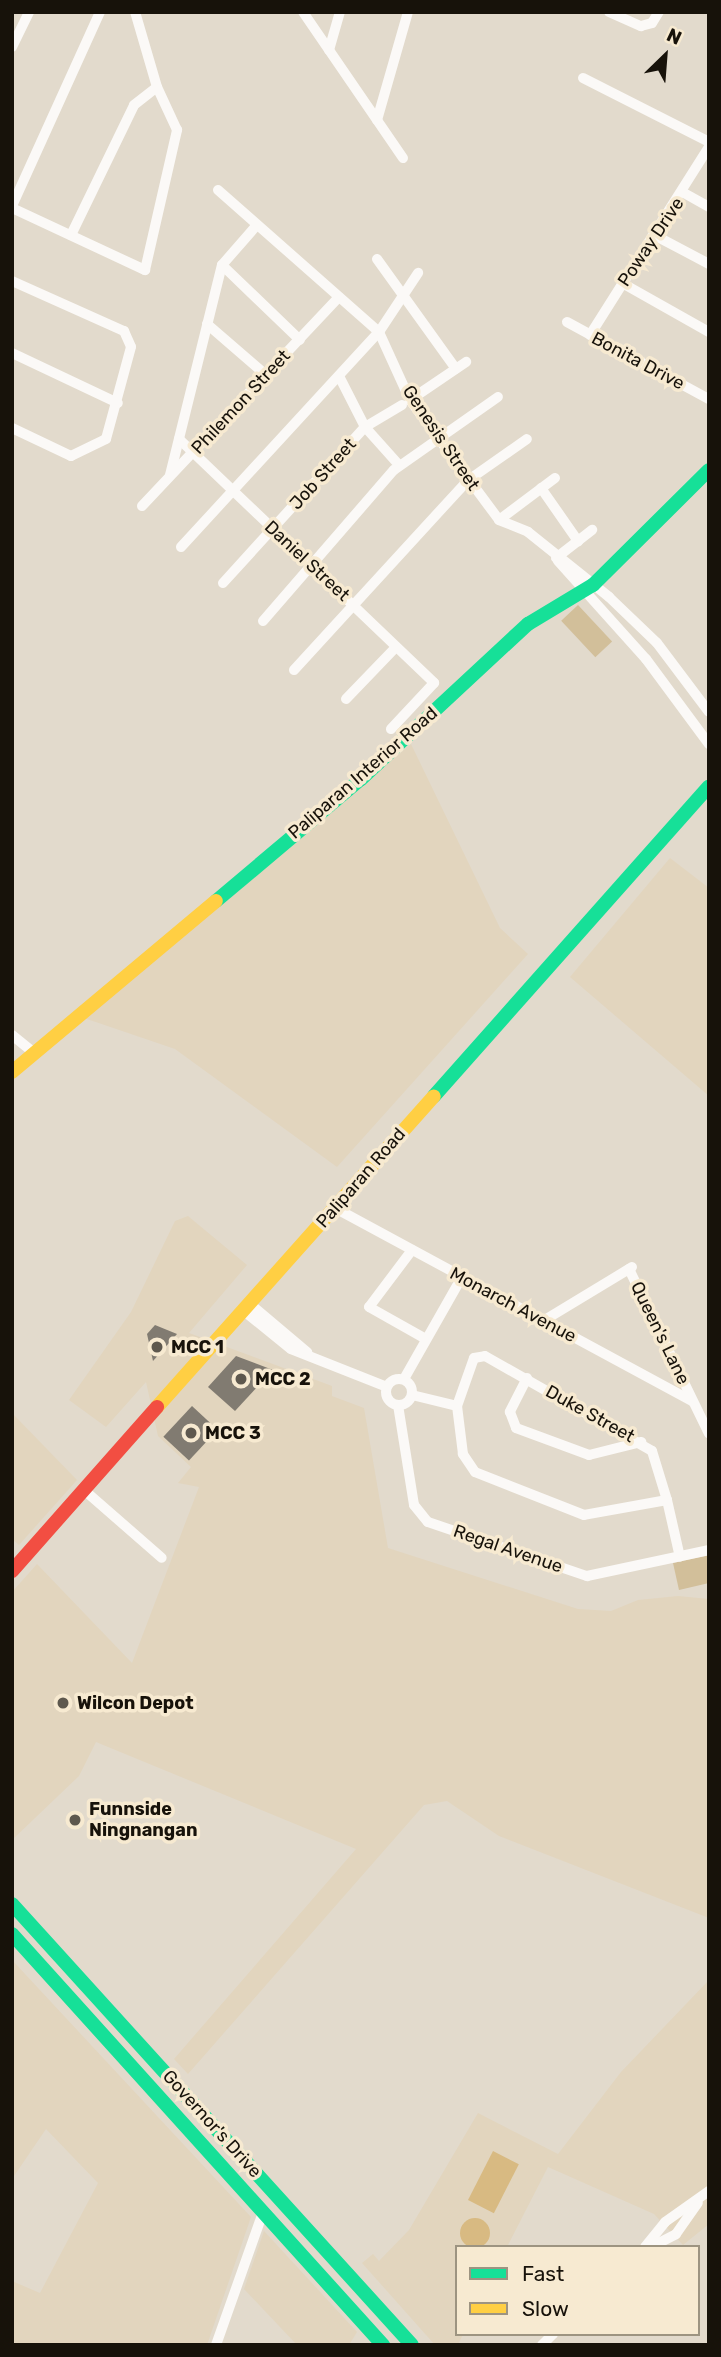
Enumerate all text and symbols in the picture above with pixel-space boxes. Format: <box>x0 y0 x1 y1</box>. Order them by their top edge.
north arrow <box>630 21 700 91</box>
text: N <box>663 23 685 50</box>
street label: Poway Drive <box>613 193 689 291</box>
street label: Bonita Drive <box>588 327 688 395</box>
street label: Philemon Street <box>187 345 295 459</box>
street label: Genesis Street <box>398 381 484 495</box>
street label: Job Street <box>285 434 361 514</box>
street label: Daniel Street <box>260 516 354 606</box>
street label: Paliparan Interior Road <box>284 702 442 844</box>
street label: Paliparan Road <box>312 1124 410 1232</box>
street label: Monarch Avenue <box>446 1262 580 1348</box>
street label: Queen's Lane <box>626 1278 694 1388</box>
place label: MCC 1 <box>171 1336 224 1358</box>
marker: MCC 1 <box>149 1339 165 1355</box>
place label: MCC 2 <box>255 1368 311 1390</box>
marker: MCC 2 <box>233 1371 249 1387</box>
street label: Duke Street <box>542 1381 638 1447</box>
place label: MCC 3 <box>205 1422 261 1444</box>
marker: MCC 3 <box>183 1425 199 1441</box>
street label: Regal Avenue <box>450 1520 566 1578</box>
place label: Wilcon Depot <box>77 1692 194 1714</box>
marker: Wilcon Depot <box>55 1695 71 1711</box>
place label: Funnside Ningnangan <box>89 1799 197 1842</box>
marker: Funnside Ningnangan <box>67 1812 83 1828</box>
street label: Governor's Drive <box>158 2066 266 2182</box>
legend <box>455 2245 700 2336</box>
text: Fast <box>522 2261 564 2286</box>
text: Slow <box>522 2296 569 2321</box>

